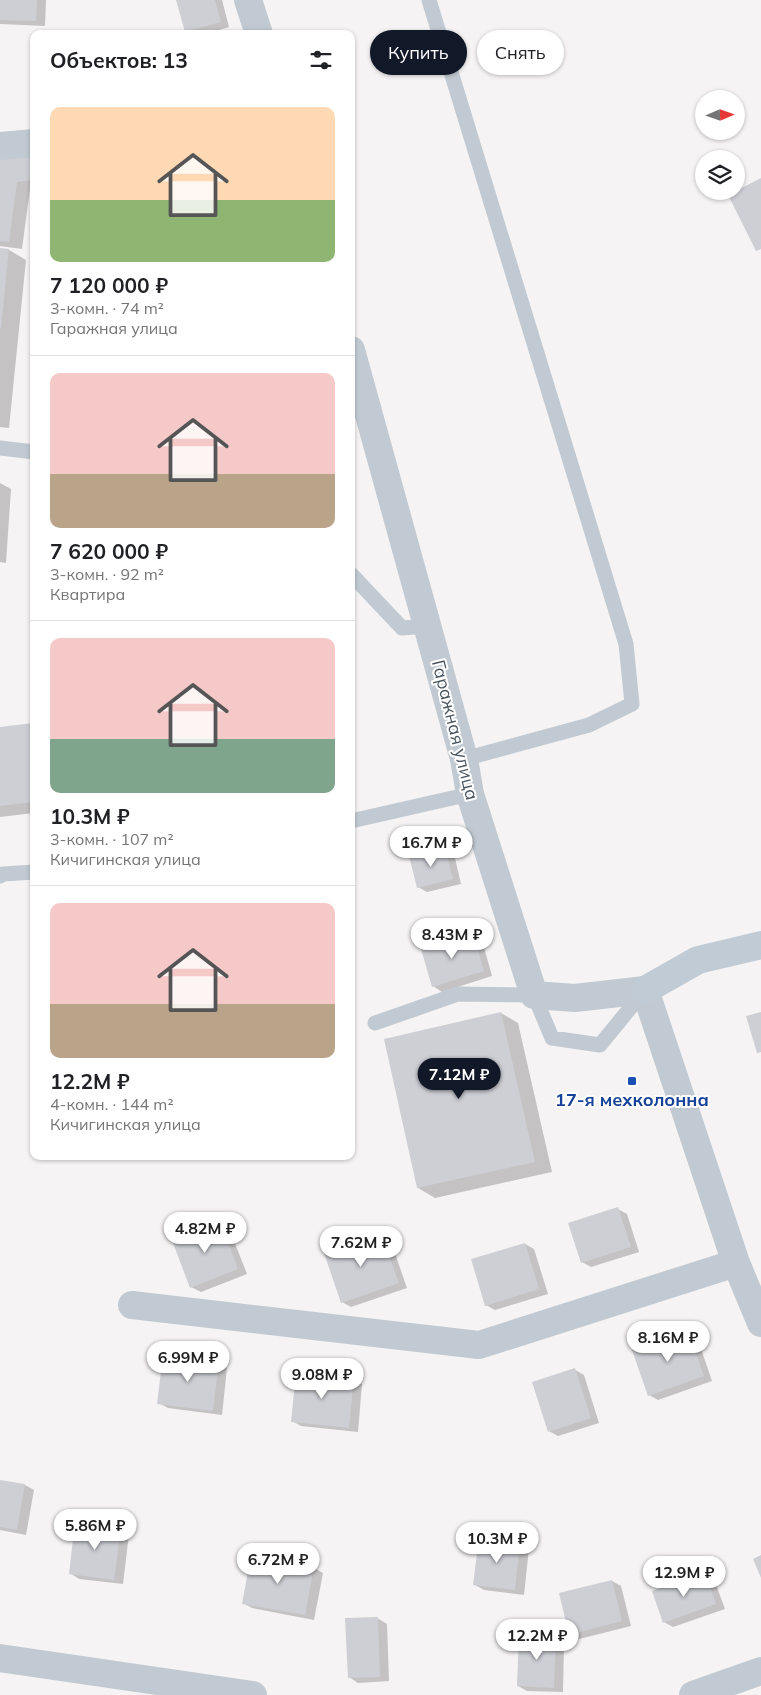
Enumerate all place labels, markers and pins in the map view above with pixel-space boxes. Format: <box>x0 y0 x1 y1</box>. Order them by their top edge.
pin: 16.7M ₽ <box>385 826 477 868</box>
pin: 8.43M ₽ <box>406 918 498 960</box>
pin: 7.12M ₽ <box>413 1058 505 1100</box>
marker: 17-я мехколонна <box>626 1075 638 1087</box>
place label: 17-я мехколонна <box>555 1088 709 1111</box>
pin: 4.82M ₽ <box>159 1212 251 1254</box>
pin: 7.62M ₽ <box>315 1226 407 1268</box>
pin: 8.16M ₽ <box>622 1320 714 1363</box>
pin: 6.99M ₽ <box>142 1340 234 1383</box>
pin: 9.08M ₽ <box>276 1358 368 1400</box>
pin: 5.86M ₽ <box>49 1508 141 1551</box>
pin: 10.3M ₽ <box>451 1522 543 1564</box>
pin: 6.72M ₽ <box>232 1542 324 1585</box>
pin: 12.9M ₽ <box>638 1556 730 1598</box>
pin: 12.2M ₽ <box>491 1618 583 1661</box>

